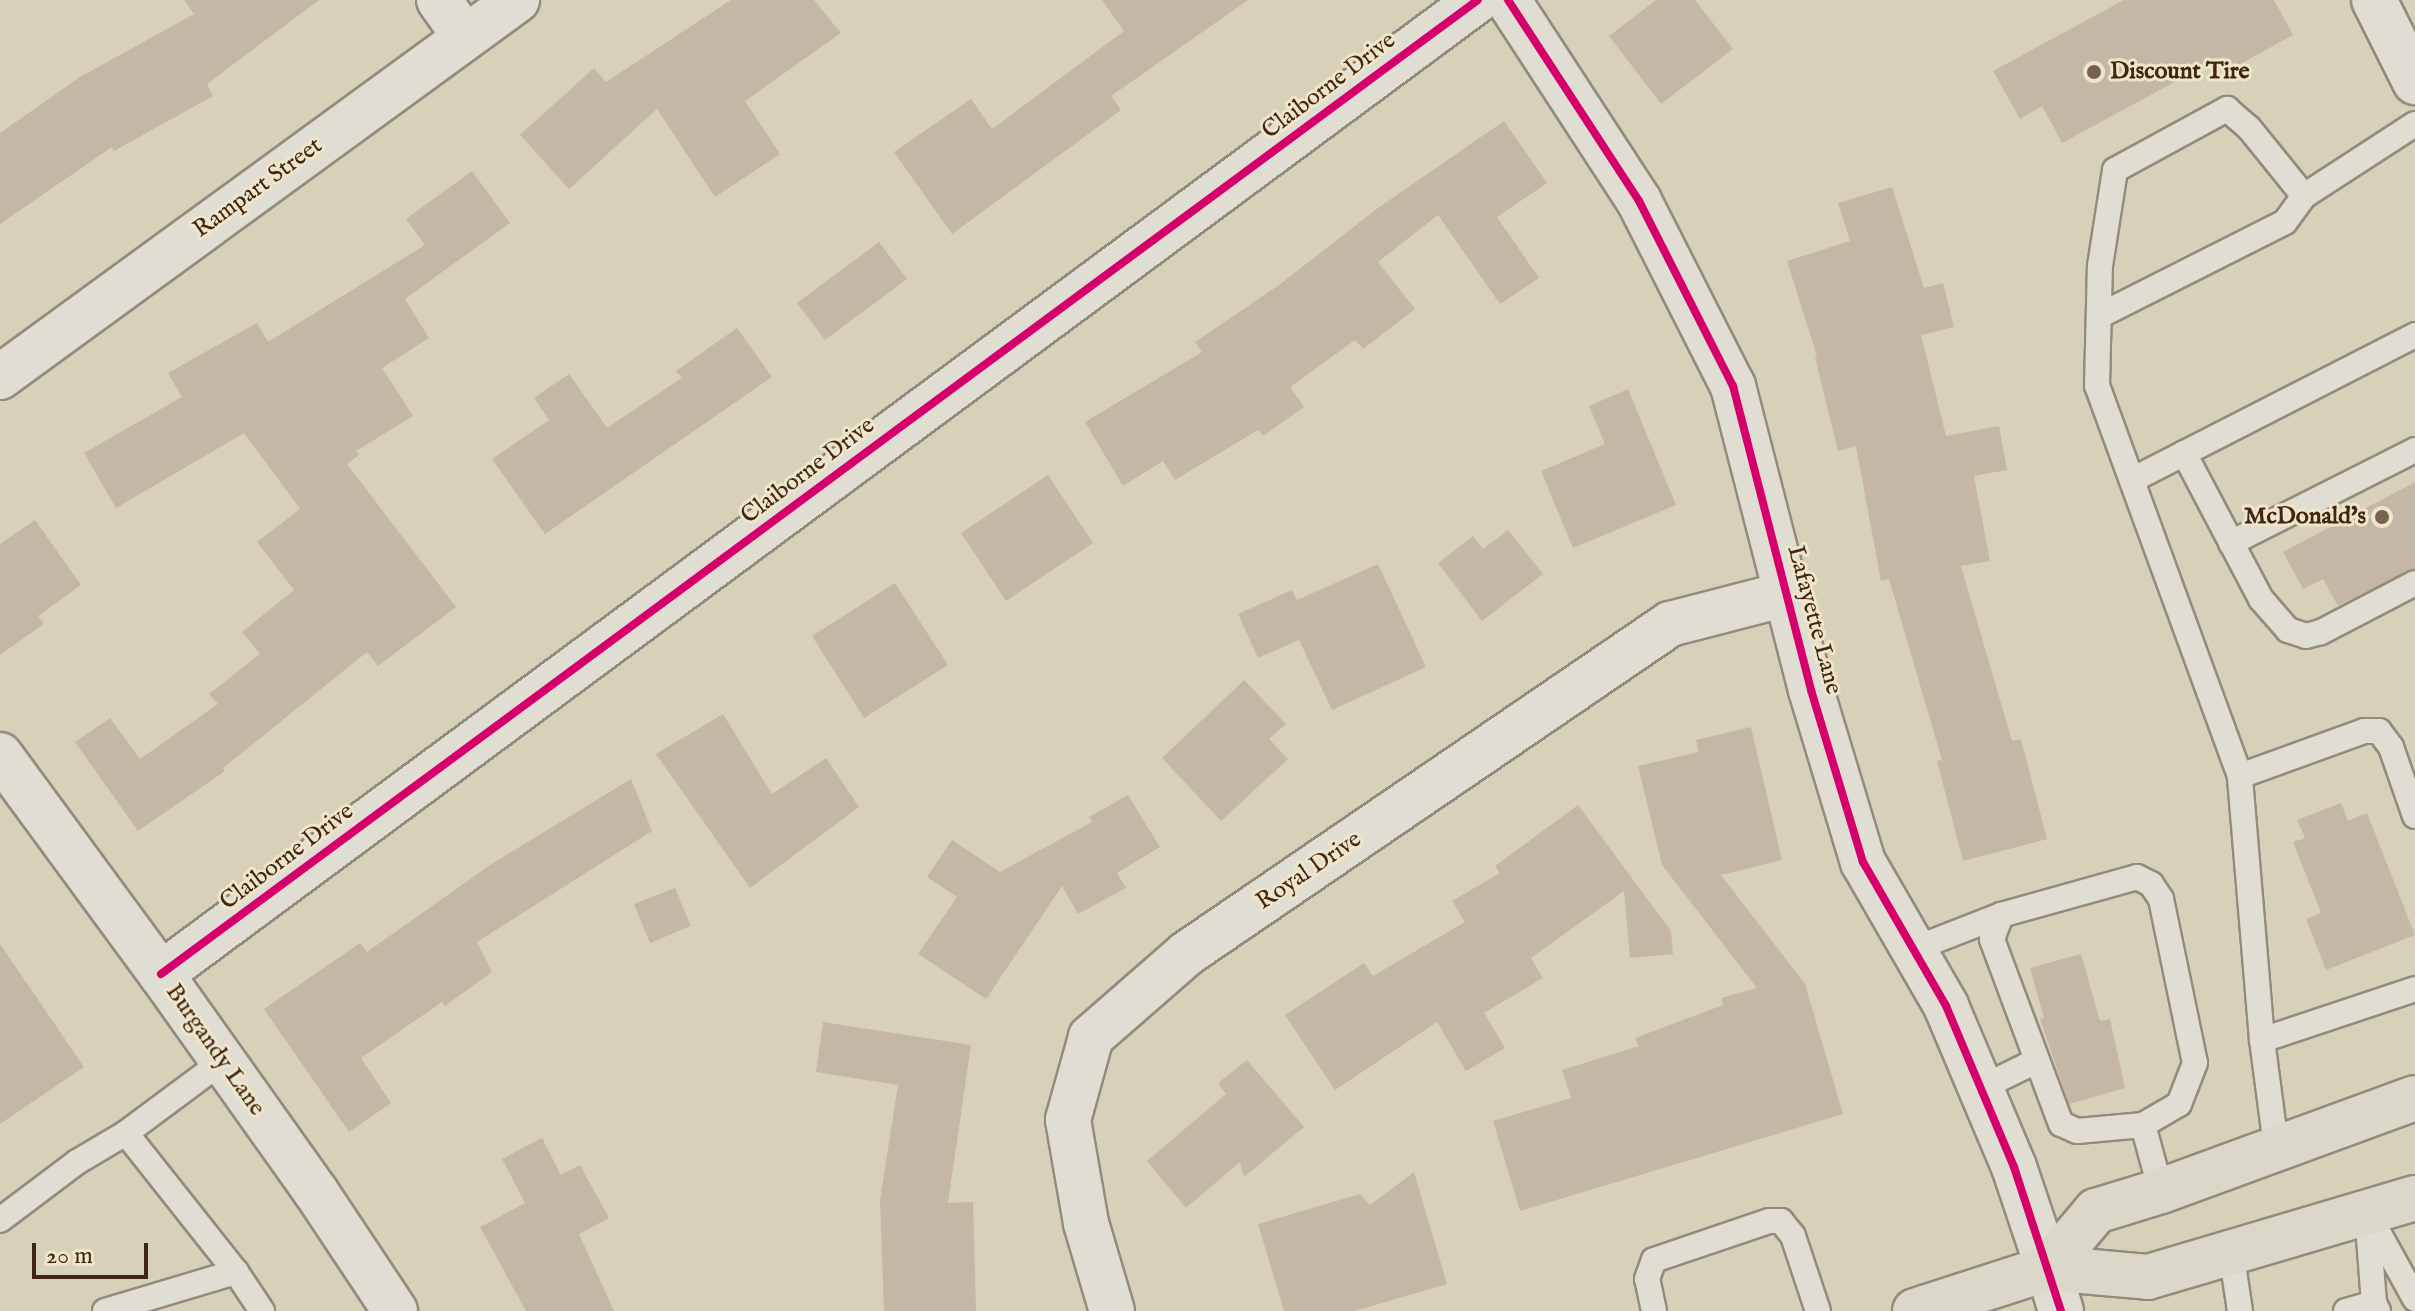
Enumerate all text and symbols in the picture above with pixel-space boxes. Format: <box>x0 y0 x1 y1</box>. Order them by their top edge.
street label: Claiborne Drive <box>1256 26 1402 146</box>
place label: Discount Tire <box>2110 58 2250 86</box>
marker: Discount Tire <box>2085 63 2103 81</box>
street label: Rampart Street <box>188 132 328 244</box>
street label: Claiborne Drive <box>735 411 881 531</box>
place label: McDonald's <box>2244 503 2366 531</box>
marker: McDonald's <box>2373 508 2391 526</box>
street label: Lafayette Lane <box>1780 542 1848 698</box>
street label: Claiborne Drive <box>214 797 360 917</box>
street label: Royal Drive <box>1251 825 1367 917</box>
street label: Burgandy Lane <box>159 979 271 1121</box>
scale bar <box>36 1227 152 1277</box>
text: 20 m <box>46 1241 93 1272</box>

